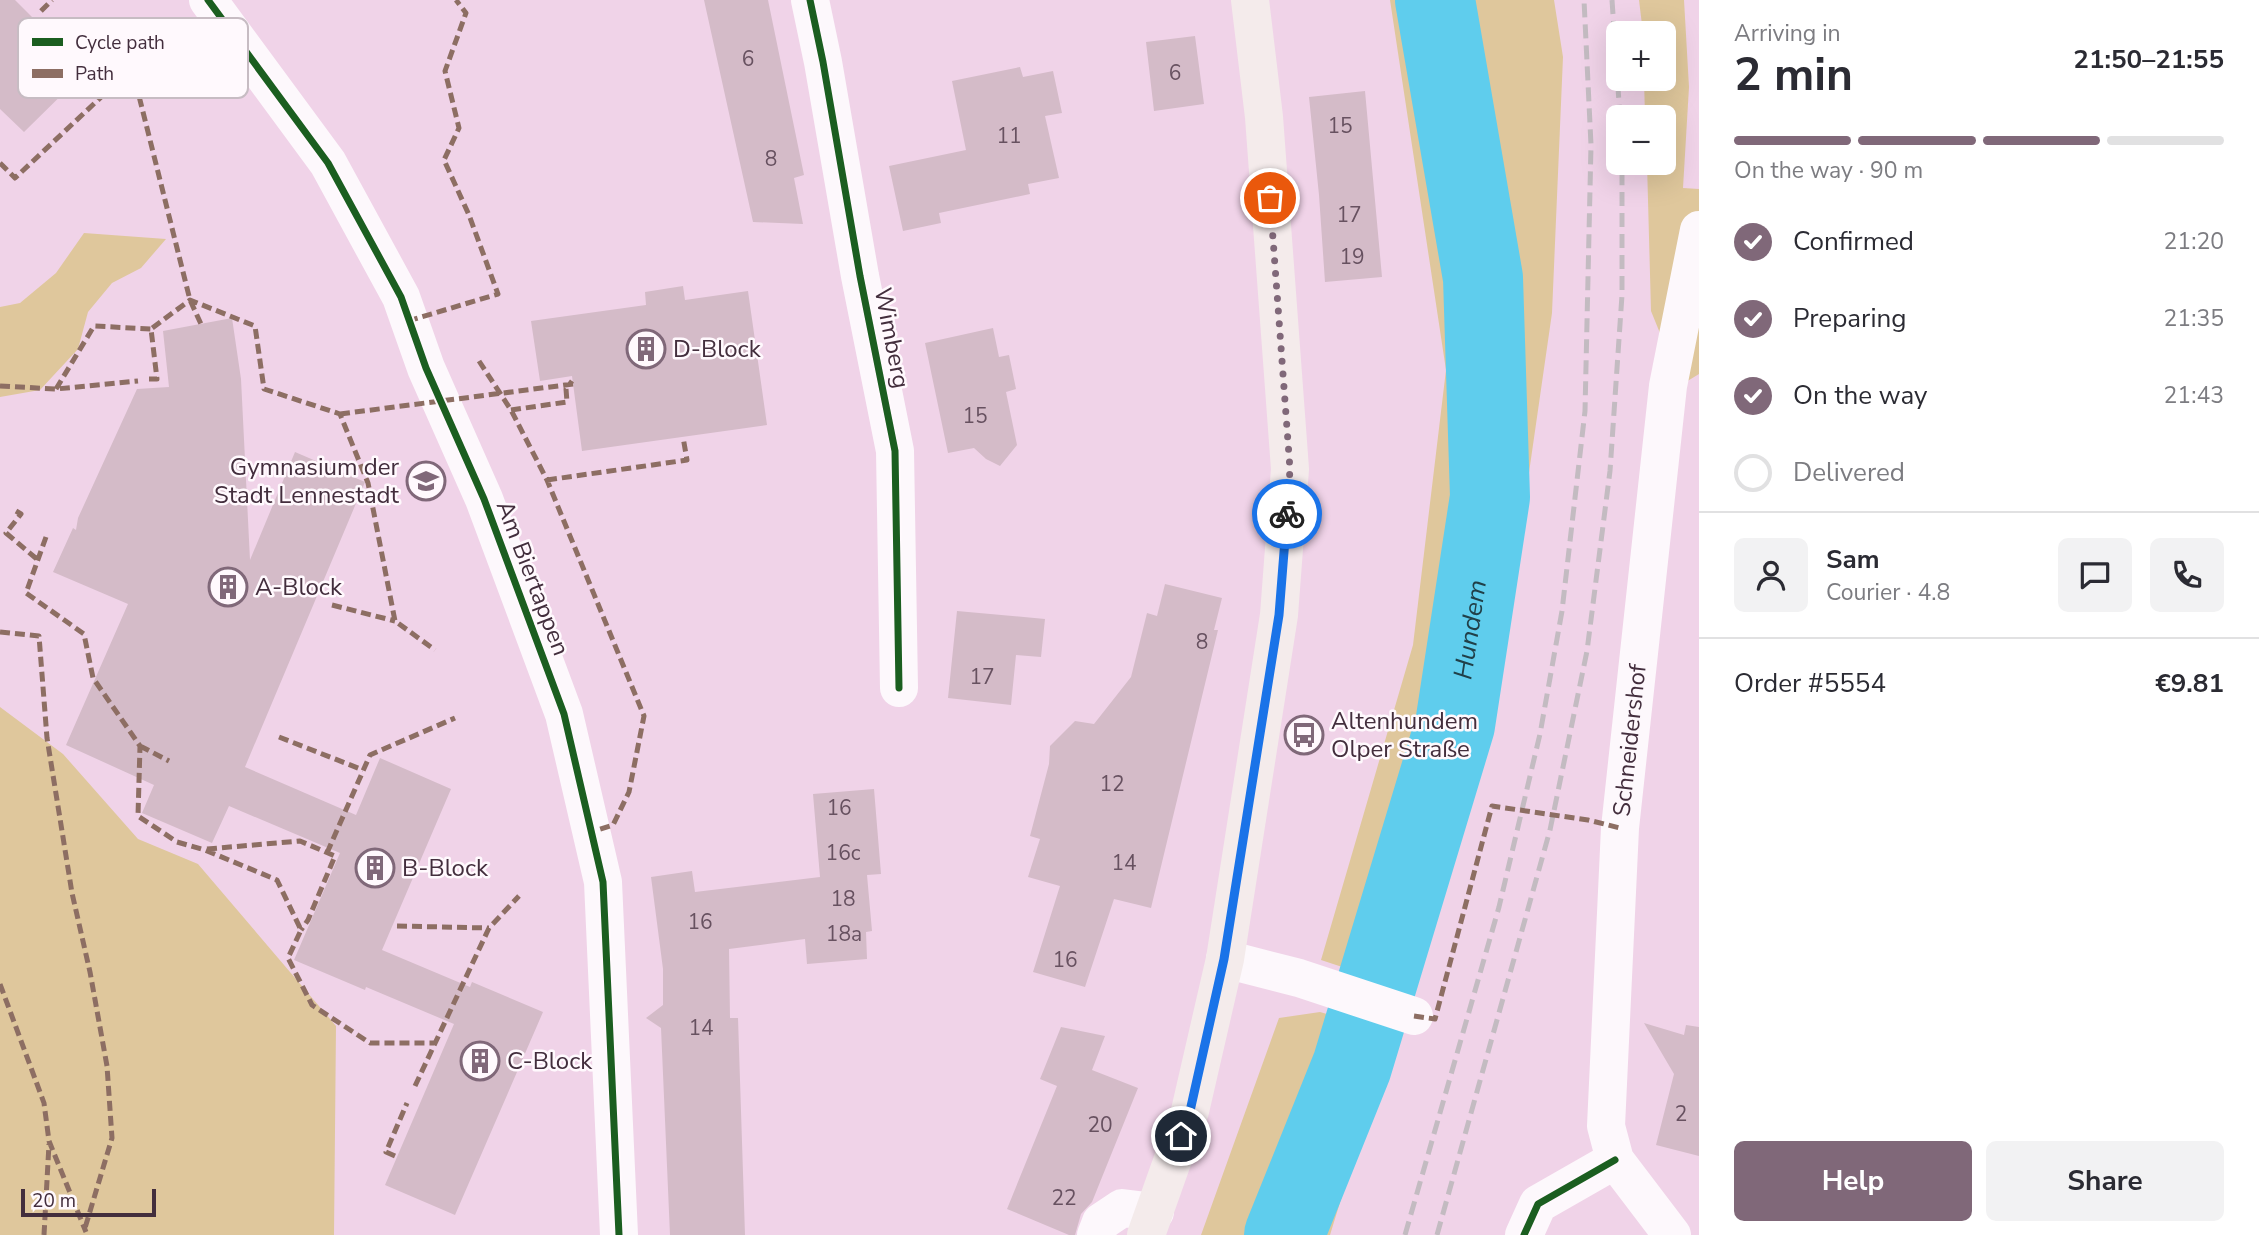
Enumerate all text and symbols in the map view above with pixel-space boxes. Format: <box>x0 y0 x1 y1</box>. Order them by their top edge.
legend <box>18 18 248 98</box>
text: Arriving in <box>1734 18 1841 49</box>
map controls <box>1606 21 1676 175</box>
button: + <box>1606 21 1676 91</box>
text: Cycle path <box>75 30 165 56</box>
text: 21:50–21:55 <box>2073 42 2224 77</box>
text: 2 min <box>1734 43 1853 106</box>
house number: 6 <box>742 45 754 73</box>
house number: 6 <box>1169 59 1181 87</box>
text: Path <box>75 61 114 87</box>
button: − <box>1606 105 1676 175</box>
house number: 15 <box>1327 112 1353 140</box>
house number: 11 <box>996 122 1022 150</box>
house number: 8 <box>765 145 777 173</box>
text: On the way · 90 m <box>1734 155 1923 186</box>
pin <box>1240 168 1300 228</box>
icon: bag <box>1251 179 1289 217</box>
house number: 17 <box>1336 201 1362 229</box>
icon: check <box>1734 223 1772 261</box>
text: Confirmed <box>1793 224 1914 259</box>
text: 21:20 <box>2164 226 2224 257</box>
house number: 19 <box>1339 243 1365 271</box>
street label: Wimberg <box>867 285 917 391</box>
icon: check <box>1734 300 1772 338</box>
text: Preparing <box>1793 301 1906 336</box>
text: 21:35 <box>2164 303 2224 334</box>
building icon: D-Block <box>625 328 667 370</box>
place label: D-Block <box>673 333 762 365</box>
icon: check <box>1734 377 1772 415</box>
text: On the way <box>1793 378 1927 413</box>
text: 21:43 <box>2164 380 2224 411</box>
house number: 15 <box>962 402 988 430</box>
place label: Gymnasium der Stadt Lennestadt <box>214 451 400 511</box>
text: Delivered <box>1793 455 1905 490</box>
school or university icon: Gymnasium der Stadt Lennestadt <box>405 460 447 502</box>
courier <box>1252 479 1322 549</box>
icon: bike <box>1268 495 1306 533</box>
street label: Am Biertappen <box>489 496 577 660</box>
button: person <box>1734 538 1808 612</box>
button: chat <box>2058 538 2132 612</box>
button: phone <box>2150 538 2224 612</box>
text: Sam <box>1826 542 1879 577</box>
building icon: A-Block <box>207 566 249 608</box>
place label: A-Block <box>255 571 343 603</box>
water label: Hundem <box>1445 577 1495 682</box>
text: Courier · 4.8 <box>1826 577 1950 608</box>
house number: 8 <box>1196 628 1208 656</box>
street label: Schneidershof <box>1605 661 1654 818</box>
house number: 17 <box>969 663 995 691</box>
text: Order #5554 <box>1734 666 1886 701</box>
text: €9.81 <box>2155 666 2224 701</box>
place label: Altenhundem Olper Straße <box>1331 705 1478 765</box>
bus stop icon: Altenhundem Olper Straße <box>1283 714 1325 756</box>
house number: 12 <box>1099 770 1125 798</box>
house number: 16 <box>826 794 852 822</box>
house number: 16c <box>826 839 861 867</box>
building icon: B-Block <box>354 847 396 889</box>
house number: 14 <box>1111 849 1137 877</box>
place label: B-Block <box>402 852 489 884</box>
house number: 18 <box>830 885 856 913</box>
house number: 16 <box>687 908 713 936</box>
house number: 18a <box>826 920 862 948</box>
house number: 16 <box>1052 946 1078 974</box>
house number: 14 <box>688 1014 714 1042</box>
building icon: C-Block <box>459 1040 501 1082</box>
place label: C-Block <box>507 1045 593 1077</box>
house number: 2 <box>1675 1100 1687 1128</box>
pin <box>1151 1106 1211 1166</box>
house number: 20 <box>1087 1111 1113 1139</box>
icon: home <box>1162 1117 1200 1155</box>
button: Help <box>1734 1141 1972 1221</box>
button: Share <box>1986 1141 2224 1221</box>
house number: 22 <box>1051 1184 1077 1212</box>
scale bar <box>21 1186 156 1218</box>
text: 20 m <box>32 1188 76 1214</box>

